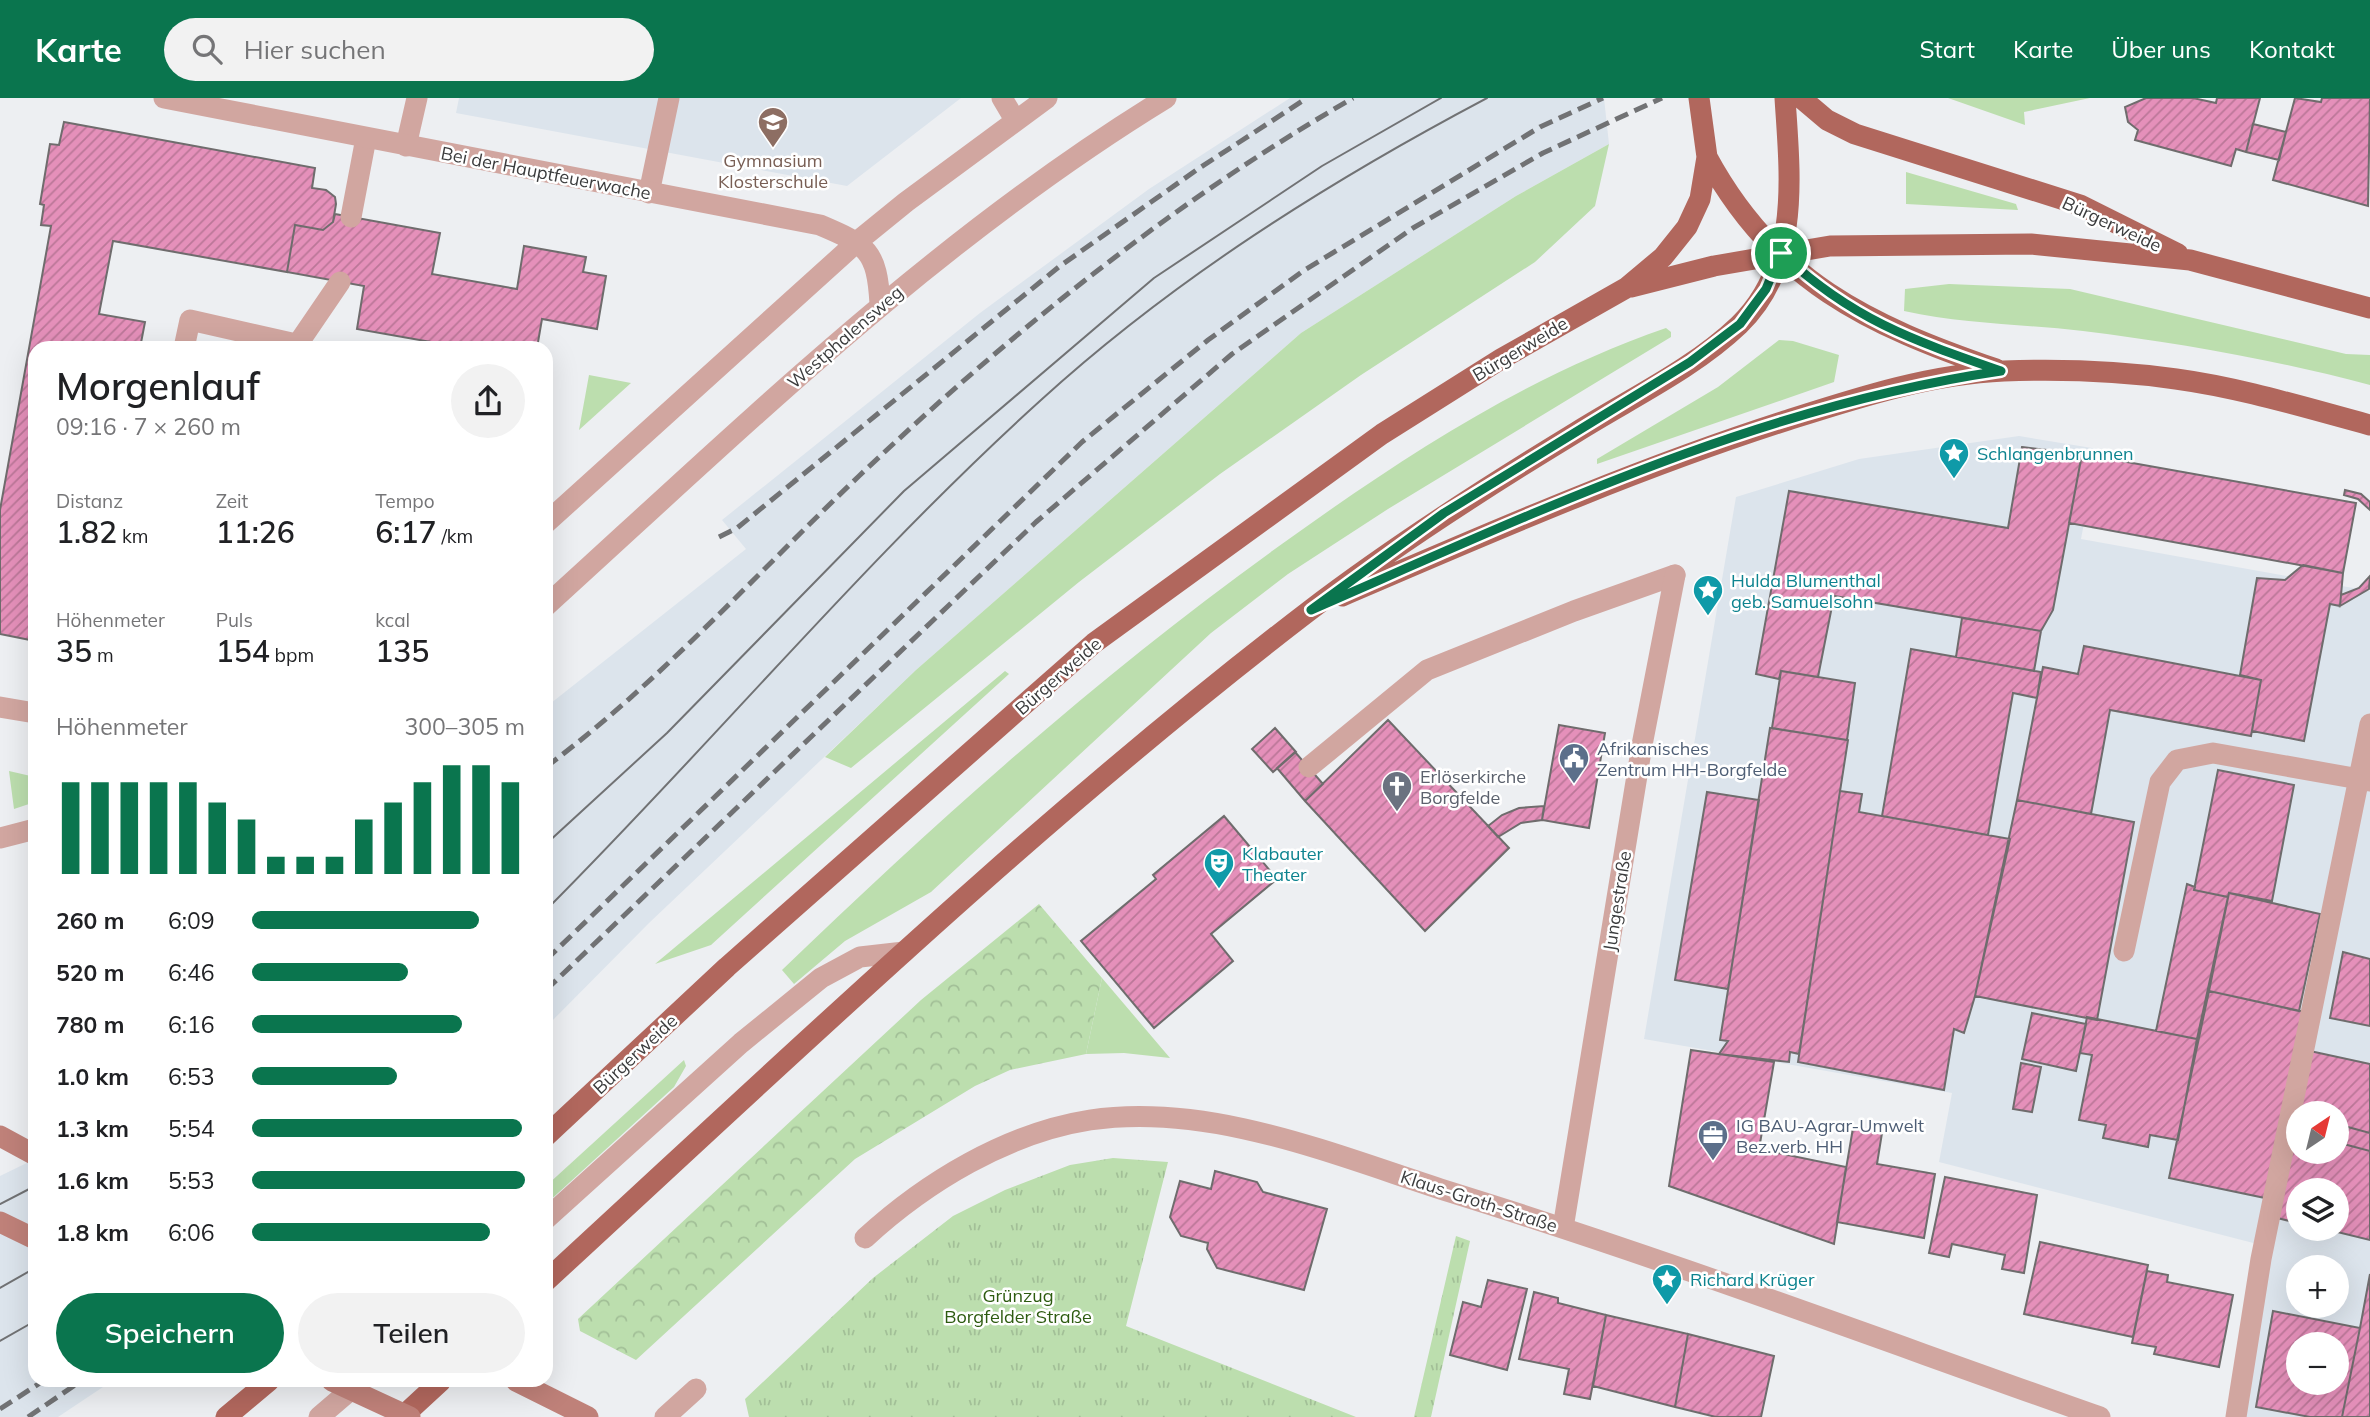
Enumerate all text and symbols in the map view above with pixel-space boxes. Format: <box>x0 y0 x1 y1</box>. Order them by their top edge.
search box <box>164 18 654 81</box>
text: Karte <box>35 29 122 70</box>
icon: search <box>188 30 226 68</box>
text: Hier suchen <box>244 33 386 66</box>
text: Start <box>1919 34 1975 64</box>
text: Karte <box>2013 34 2073 64</box>
text: Über uns <box>2111 34 2211 64</box>
text: Kontakt <box>2249 34 2335 64</box>
school or university icon: Gymnasium Klosterschule <box>756 105 790 149</box>
street label: Bei der Hauptfeuerwache <box>439 141 653 205</box>
place label: Gymnasium Klosterschule <box>718 149 828 193</box>
street label: Bürgerweide <box>2059 191 2165 257</box>
pin <box>1751 223 1811 283</box>
icon: arrive <box>1762 234 1800 272</box>
street label: Westphalensweg <box>783 281 907 393</box>
street label: Bürgerweide <box>1468 312 1572 386</box>
text: Morgenlauf <box>56 362 260 410</box>
button: share <box>451 364 525 438</box>
text: 09:16 · 7 × 260 m <box>56 412 241 441</box>
place icon: Schlangenbrunnen <box>1937 436 1971 480</box>
place label: Schlangenbrunnen <box>1977 442 2134 465</box>
text: Distanz <box>56 489 123 513</box>
text: Zeit <box>216 489 248 513</box>
text: Tempo <box>375 489 435 513</box>
text: 1.82 <box>56 513 117 551</box>
text: 11:26 <box>216 513 295 551</box>
text: 6:17 <box>375 513 436 551</box>
text: km <box>117 524 149 548</box>
text: /km <box>436 524 473 548</box>
place label: Hulda Blumenthal geb. Samuelsohn <box>1731 569 1881 613</box>
place icon: Hulda Blumenthal geb. Samuelsohn <box>1691 573 1725 617</box>
text: Höhenmeter <box>56 608 165 632</box>
text: Puls <box>216 608 253 632</box>
text: kcal <box>375 608 410 632</box>
text: 35 <box>56 632 92 670</box>
text: 154 <box>216 632 270 670</box>
text: 135 <box>375 632 429 670</box>
street label: Bürgerweide <box>1010 632 1106 720</box>
text: m <box>92 643 114 667</box>
text: bpm <box>270 643 314 667</box>
text: Höhenmeter <box>56 712 188 741</box>
text: 300–305 m <box>404 712 525 741</box>
place label: Afrikanisches Zentrum HH-Borgfelde <box>1597 737 1787 781</box>
public building icon: Afrikanisches Zentrum HH-Borgfelde <box>1557 741 1591 785</box>
place label: Erlöserkirche Borgfelde <box>1420 765 1526 809</box>
church icon: Erlöserkirche Borgfelde <box>1380 769 1414 813</box>
place label: Klabauter Theater <box>1242 842 1323 886</box>
theatre icon: Klabauter Theater <box>1202 846 1236 890</box>
street label: Jungestraße <box>1598 849 1636 953</box>
text: 260 m <box>56 906 124 935</box>
text: 6:09 <box>168 906 215 935</box>
text: 520 m <box>56 958 124 987</box>
text: 6:46 <box>168 958 215 987</box>
street label: Bürgerweide <box>588 1009 682 1099</box>
text: 780 m <box>56 1010 124 1039</box>
text: 6:16 <box>168 1010 215 1039</box>
text: 1.0 km <box>56 1062 129 1091</box>
text: 6:53 <box>168 1062 215 1091</box>
north arrow <box>2286 1101 2348 1164</box>
map controls <box>2286 1101 2349 1395</box>
text: 1.3 km <box>56 1114 129 1143</box>
text: 5:54 <box>168 1114 215 1143</box>
place label: IG BAU-Agrar-Umwelt Bez.verb. HH <box>1736 1114 1924 1158</box>
office icon: IG BAU-Agrar-Umwelt Bez.verb. HH <box>1696 1118 1730 1162</box>
street label: Klaus-Groth-Straße <box>1398 1165 1560 1237</box>
text: 1.6 km <box>56 1166 129 1195</box>
text: 5:53 <box>168 1166 215 1195</box>
button: layers <box>2286 1178 2349 1241</box>
text: 1.8 km <box>56 1218 129 1247</box>
text: 6:06 <box>168 1218 215 1247</box>
button: + <box>2286 1255 2349 1318</box>
place icon: Richard Krüger <box>1650 1262 1684 1306</box>
place label: Richard Krüger <box>1690 1268 1815 1291</box>
park label: Grünzug Borgfelder Straße <box>944 1284 1092 1328</box>
button: Speichern <box>56 1293 284 1373</box>
button: Teilen <box>298 1293 525 1373</box>
button: − <box>2286 1332 2349 1395</box>

